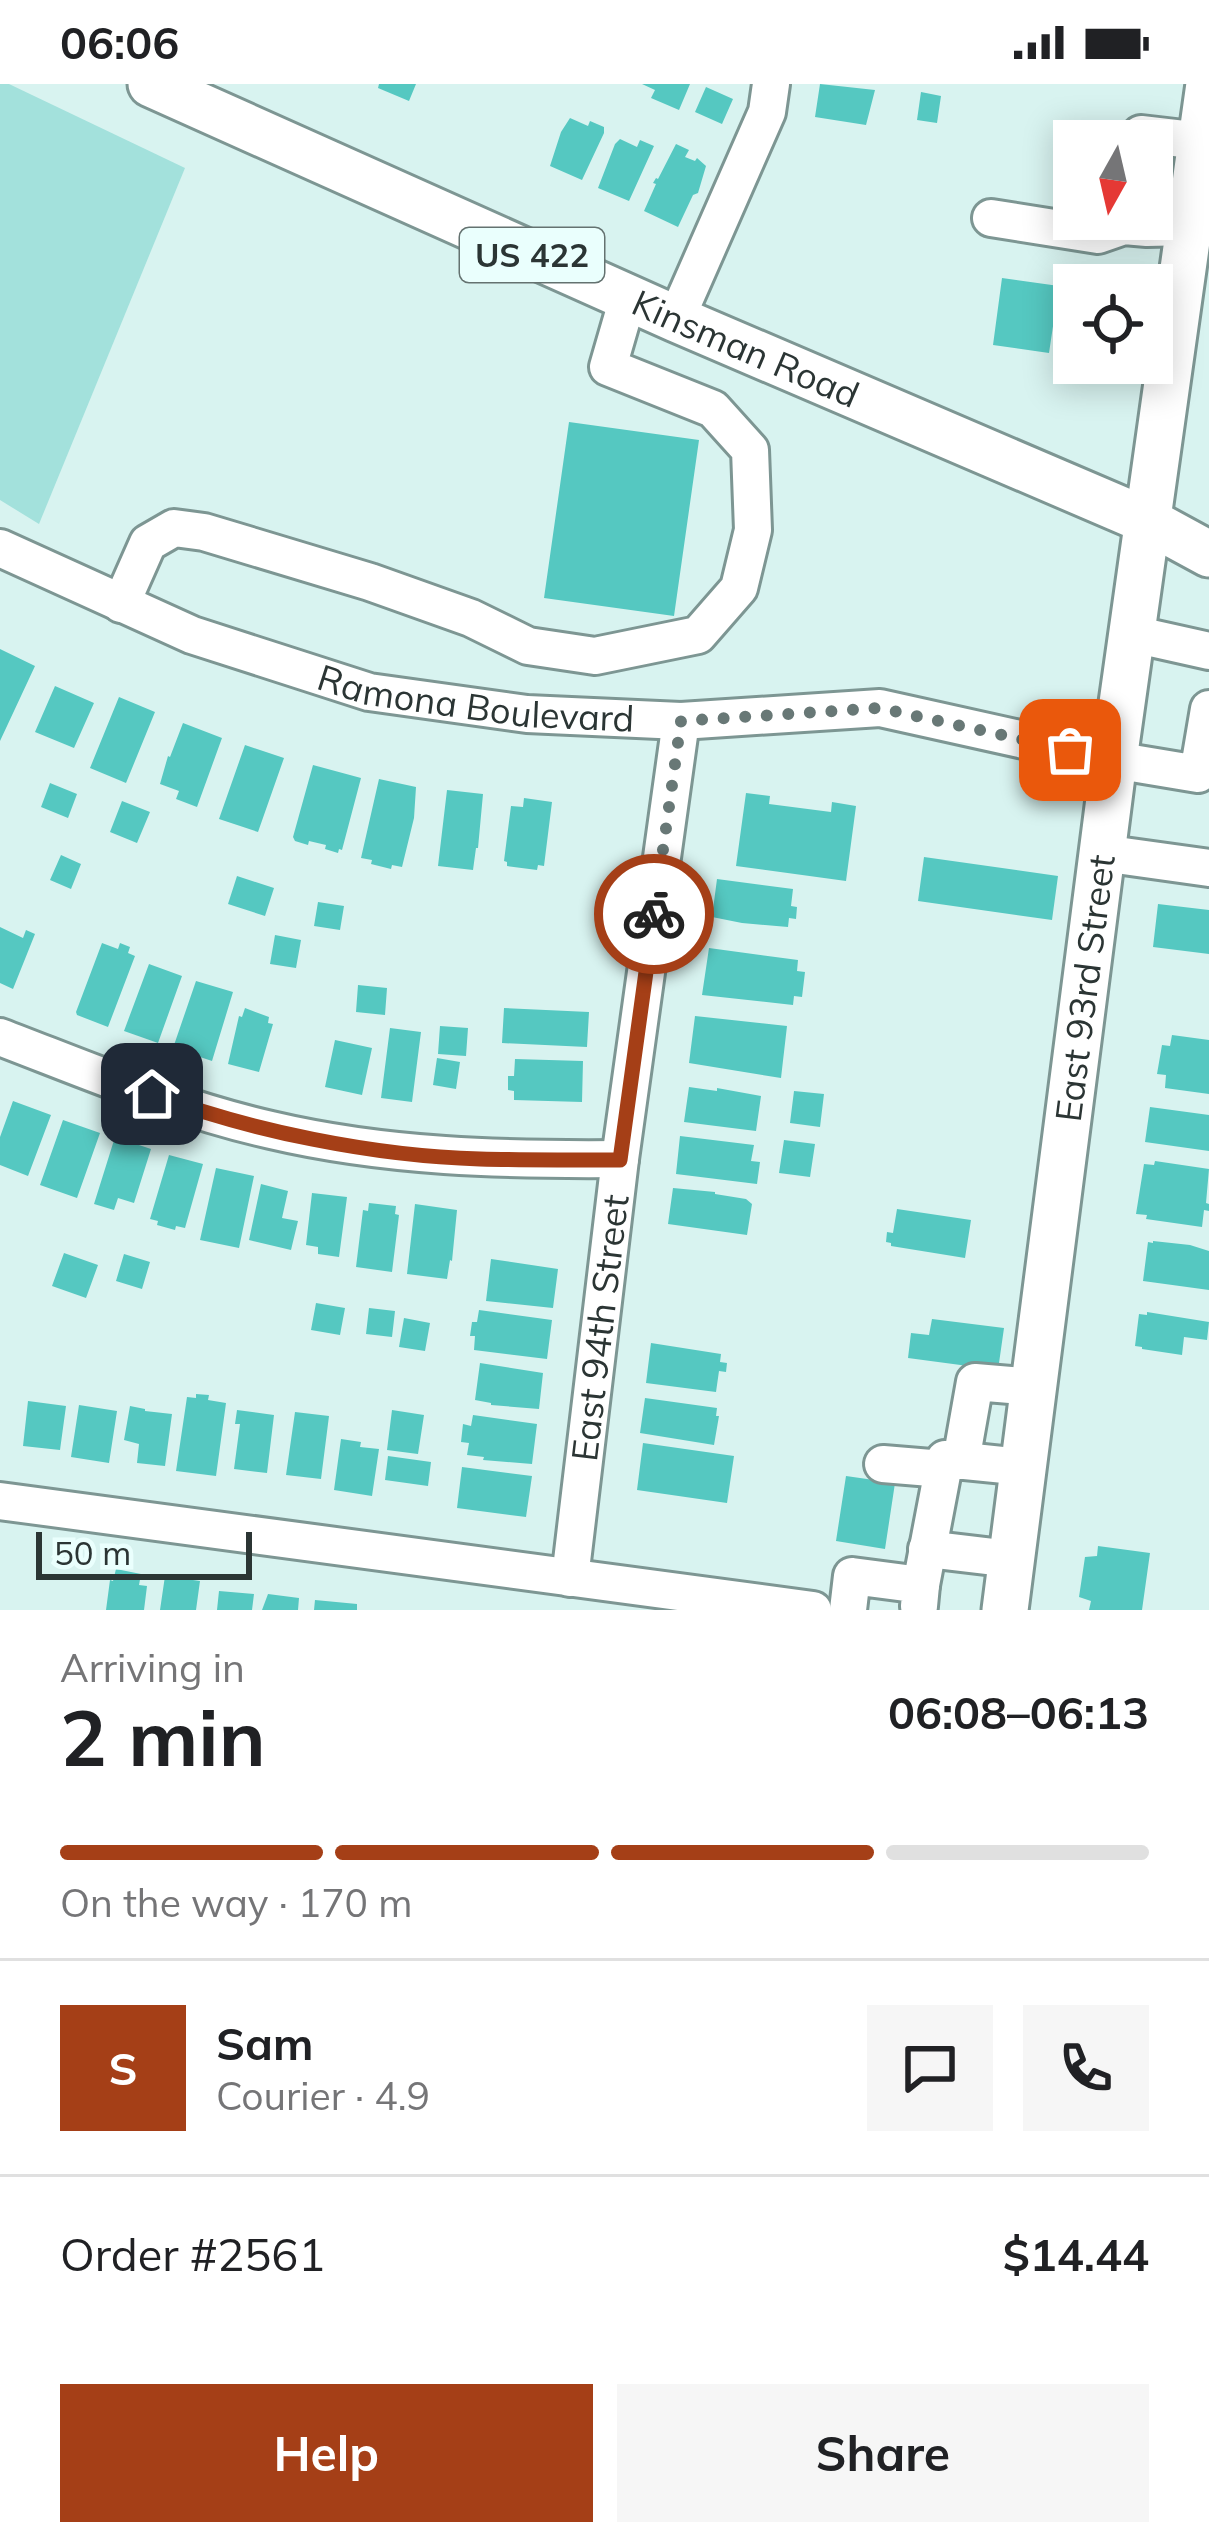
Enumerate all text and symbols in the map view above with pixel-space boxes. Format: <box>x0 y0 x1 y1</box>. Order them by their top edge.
text: 06:06 <box>60 14 179 70</box>
north arrow <box>1053 120 1173 240</box>
map controls <box>1053 120 1173 384</box>
road number: US 422 <box>460 228 604 282</box>
button: locate <box>1053 264 1173 384</box>
street label: Kinsman Road <box>626 279 866 417</box>
street label: Ramona Boulevard <box>312 654 635 741</box>
pin <box>1019 699 1121 801</box>
icon: bag <box>1037 717 1103 783</box>
street label: East 93rd Street <box>1045 852 1124 1124</box>
courier <box>594 854 714 974</box>
icon: bike <box>621 881 687 947</box>
pin <box>101 1043 203 1145</box>
icon: home <box>119 1061 185 1127</box>
street label: East 94th Street <box>561 1192 638 1464</box>
scale bar <box>36 1526 252 1579</box>
text: 50 m <box>54 1532 131 1573</box>
text: Arriving in <box>60 1643 245 1692</box>
text: 06:08–06:13 <box>888 1684 1149 1740</box>
text: 2 min <box>60 1688 266 1786</box>
text: On the way · 170 m <box>60 1878 412 1927</box>
button: chat <box>867 2005 993 2131</box>
button: phone <box>1023 2005 1149 2131</box>
text: Sam <box>216 2015 313 2071</box>
text: S <box>108 2040 138 2096</box>
text: Courier · 4.9 <box>216 2071 430 2120</box>
text: Order #2561 <box>60 2226 325 2282</box>
text: $14.44 <box>1003 2226 1149 2282</box>
button: Help <box>60 2384 593 2522</box>
button: Share <box>617 2384 1149 2522</box>

